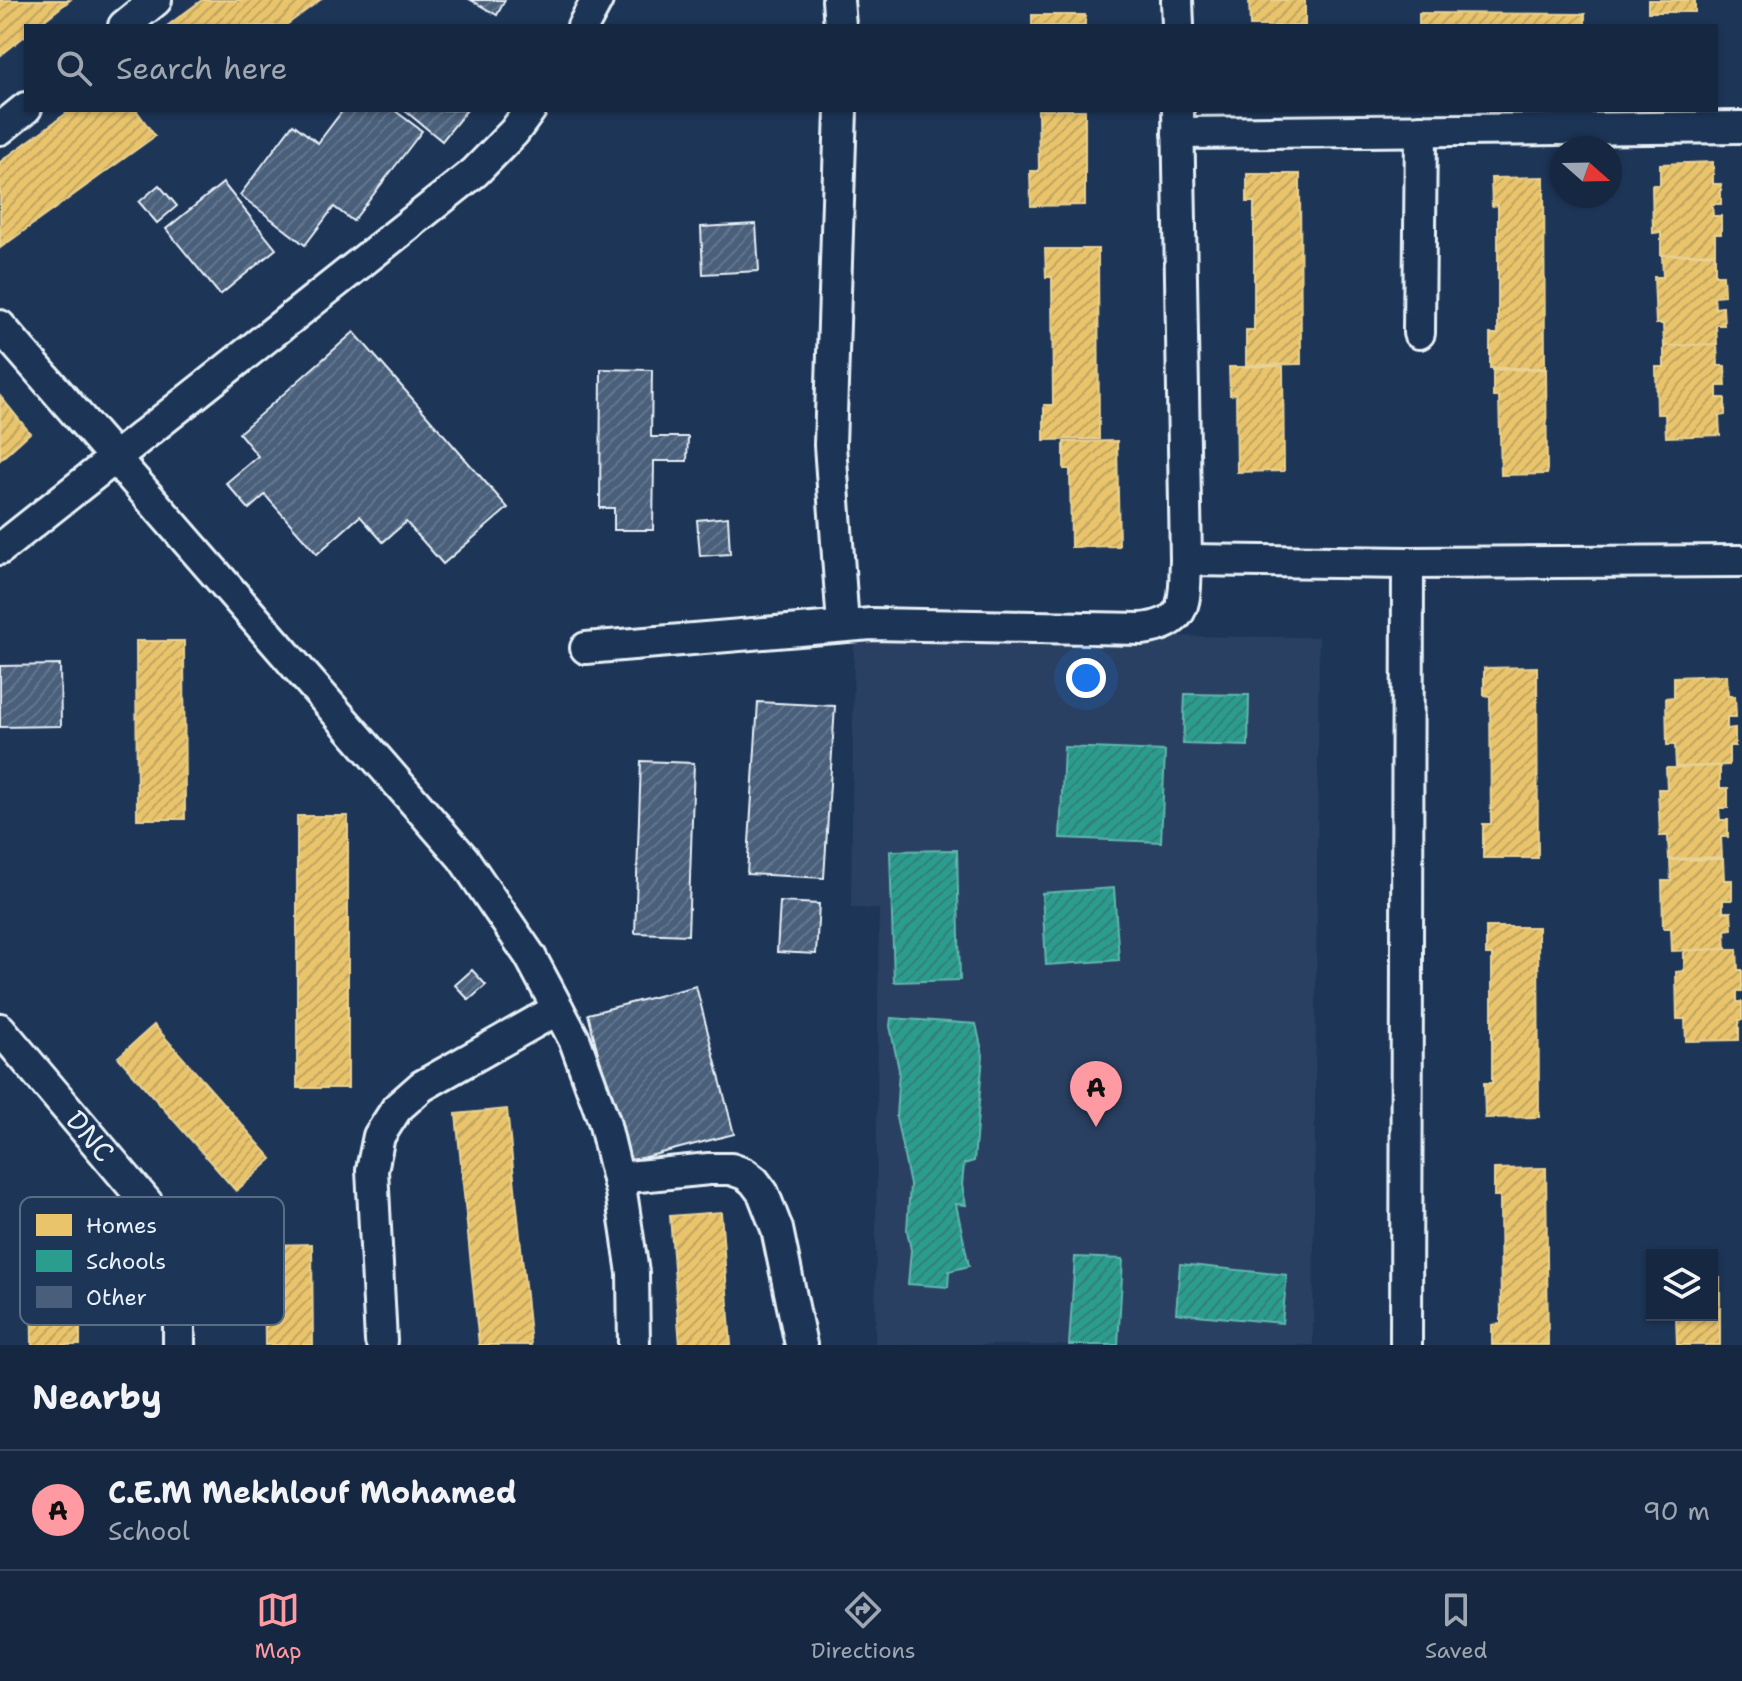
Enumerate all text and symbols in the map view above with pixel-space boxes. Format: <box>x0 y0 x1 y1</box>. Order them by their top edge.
search box <box>24 24 1718 112</box>
icon: search <box>52 46 96 90</box>
text: Search here <box>116 48 287 89</box>
north arrow <box>1550 136 1622 208</box>
your location <box>1066 658 1106 698</box>
pin: A <box>1070 1061 1122 1127</box>
street label: DNC <box>57 1102 123 1170</box>
legend <box>20 1197 284 1325</box>
text: Homes <box>86 1211 157 1240</box>
text: Schools <box>86 1247 166 1276</box>
map controls <box>1646 1249 1718 1321</box>
button: layers <box>1646 1249 1718 1321</box>
text: Other <box>86 1283 147 1312</box>
text: Nearby <box>32 1374 162 1420</box>
text: C.E.M Mekhlouf Mohamed <box>108 1472 517 1513</box>
text: A <box>48 1493 68 1528</box>
text: 90 m <box>1643 1493 1710 1528</box>
text: School <box>108 1513 190 1548</box>
tab: Map <box>255 1588 302 1665</box>
tab: Directions <box>811 1588 916 1665</box>
tab: Saved <box>1425 1588 1487 1665</box>

